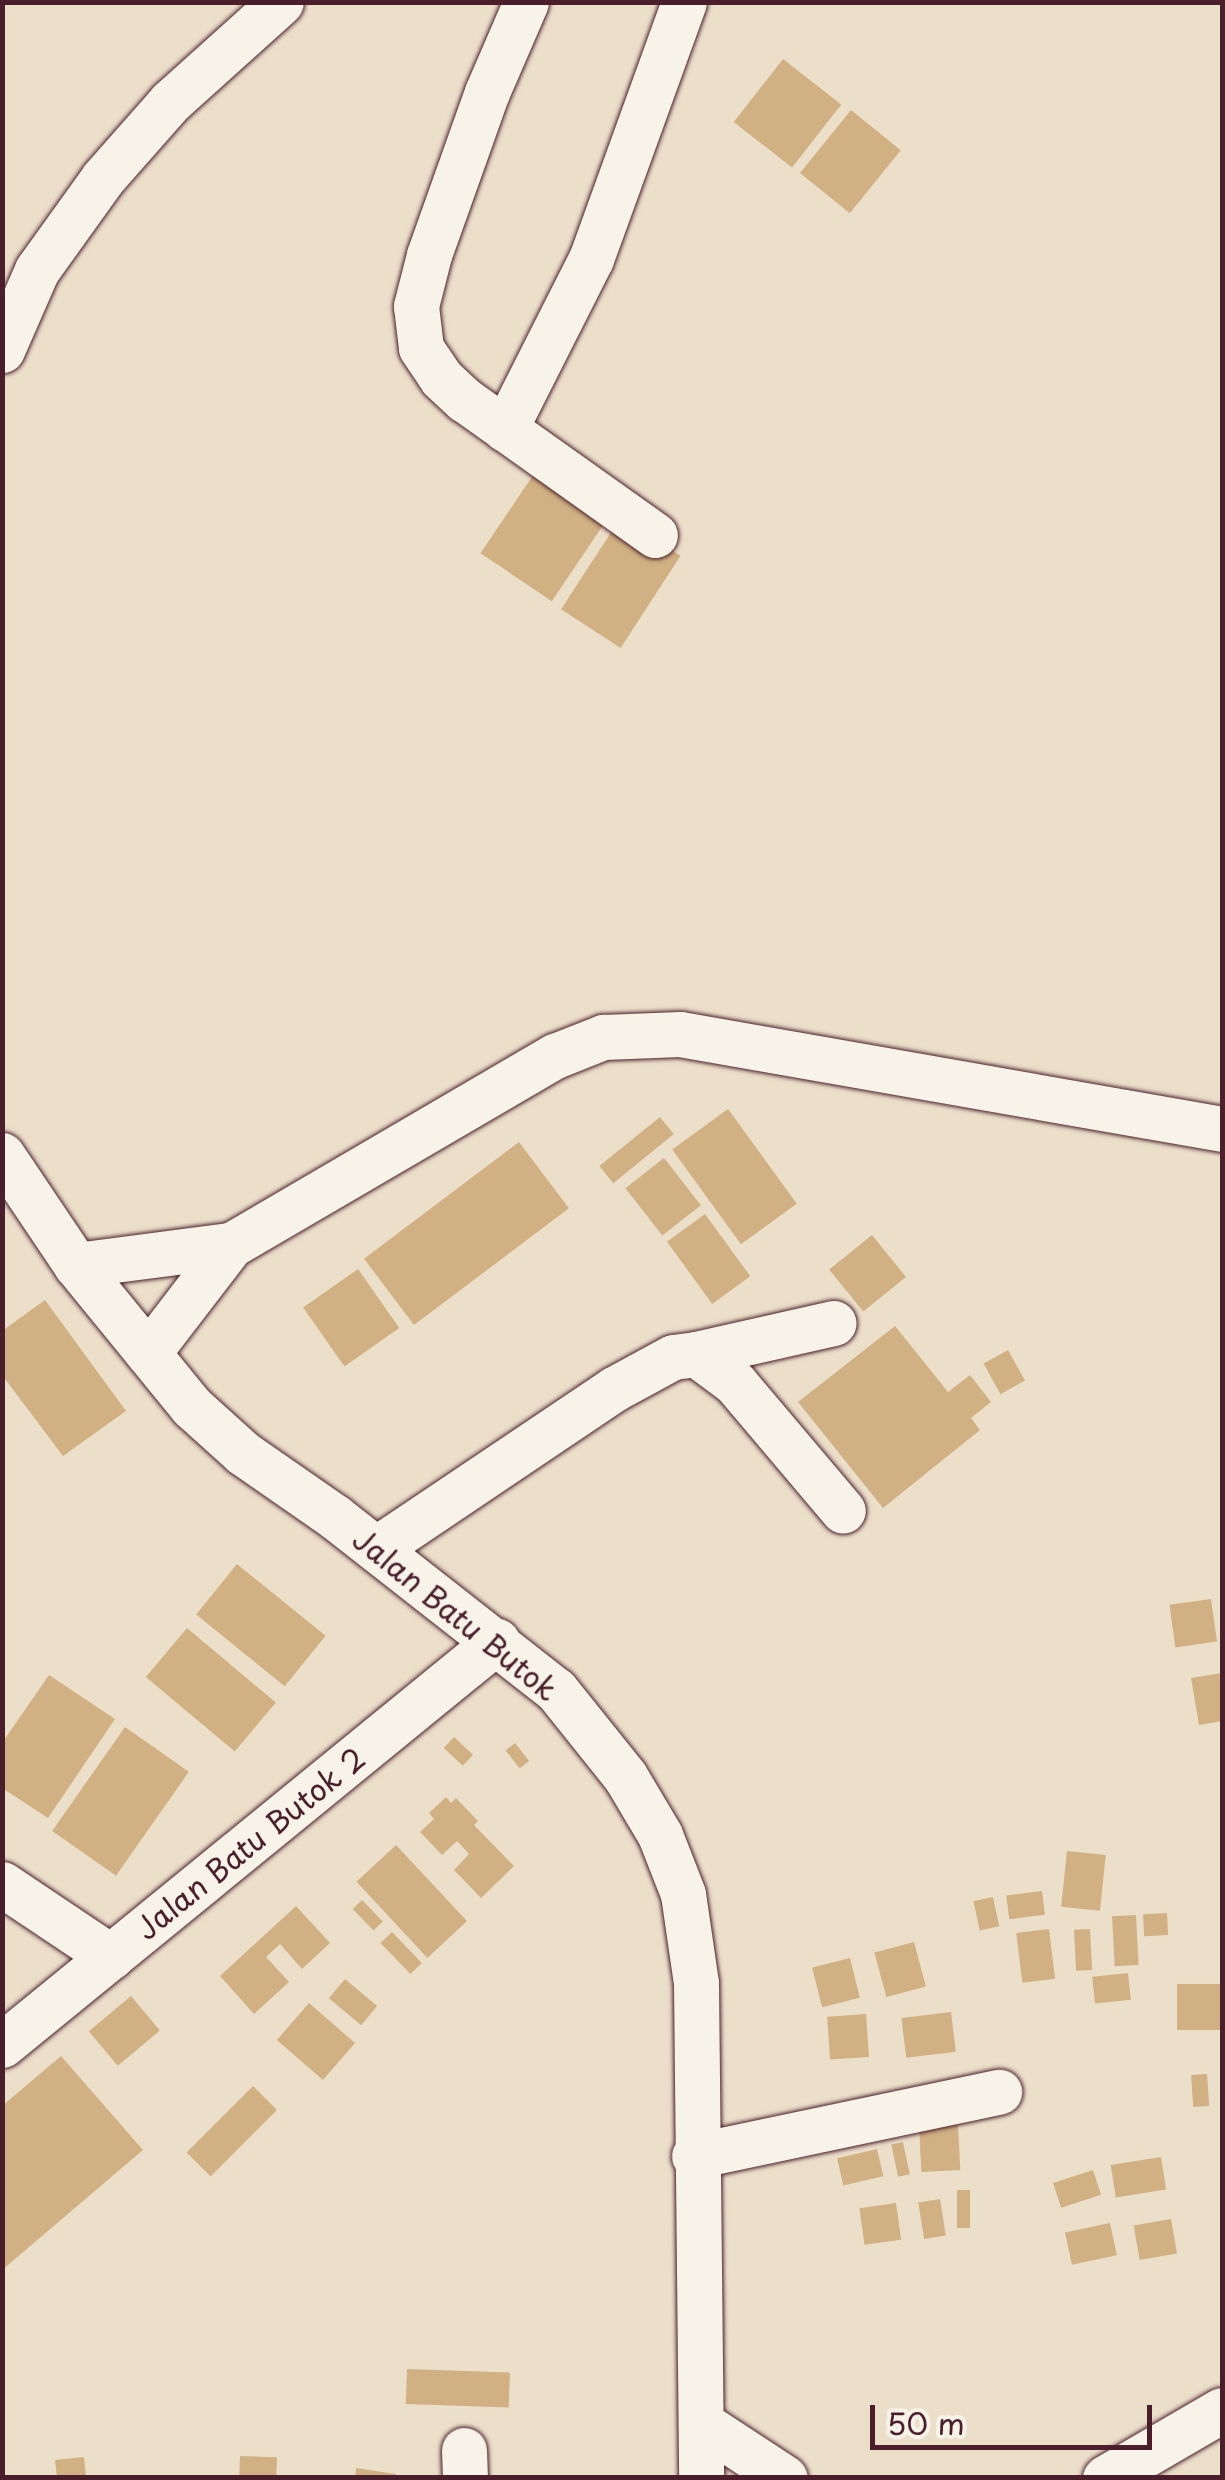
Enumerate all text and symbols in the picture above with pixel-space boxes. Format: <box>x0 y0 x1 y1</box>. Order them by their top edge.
street label: Jalan Batu Butok <box>345 1520 567 1708</box>
street label: Jalan Batu Butok 2 <box>127 1739 373 1947</box>
scale bar <box>875 2385 1158 2447</box>
text: 50 m <box>887 2400 965 2445</box>

